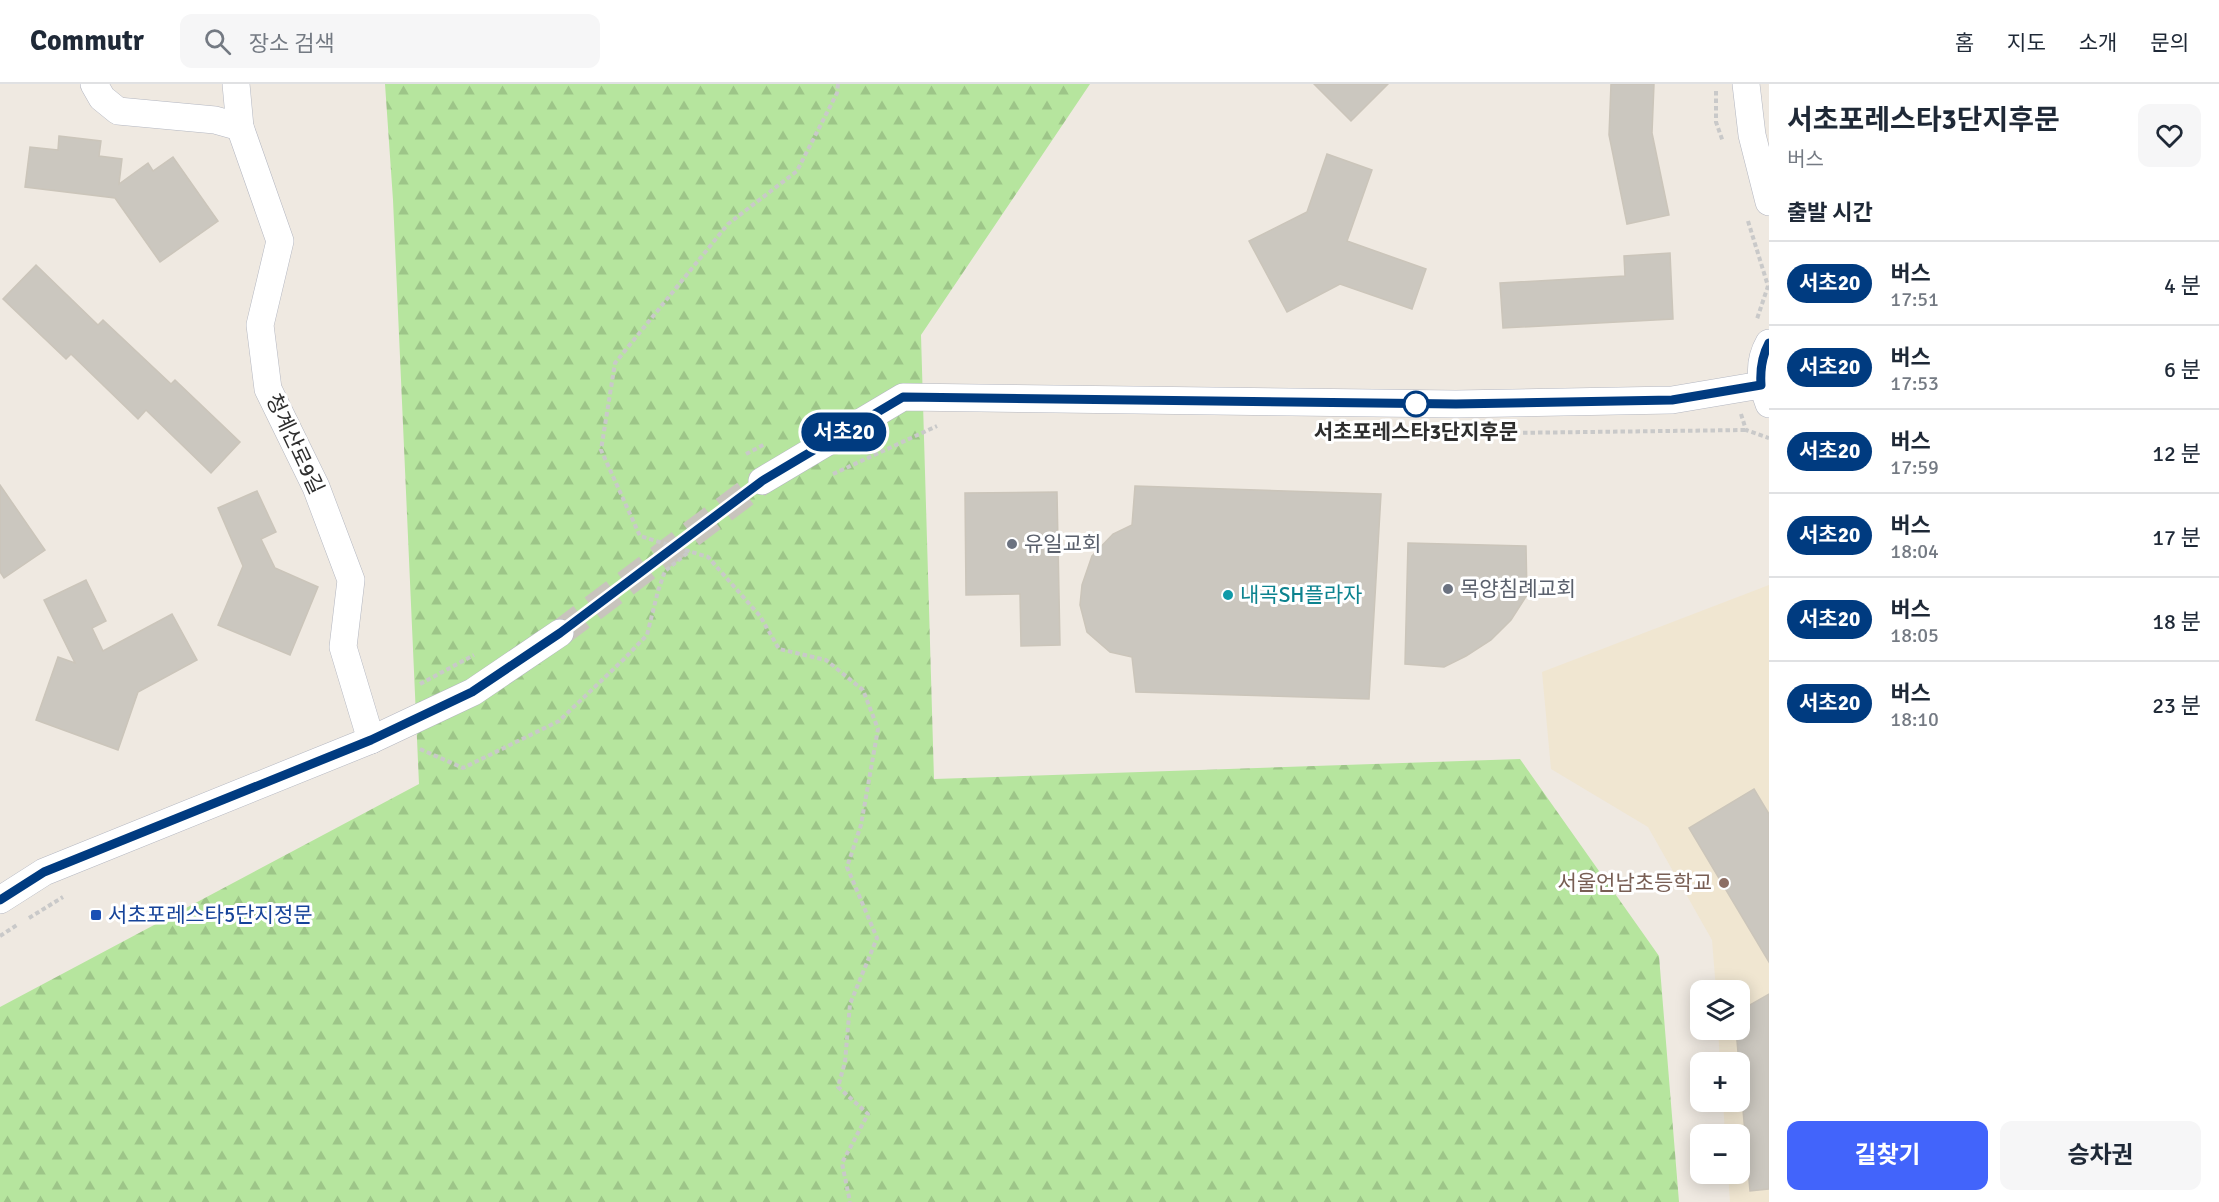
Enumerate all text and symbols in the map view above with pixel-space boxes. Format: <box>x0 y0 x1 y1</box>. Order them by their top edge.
search box <box>180 14 600 68</box>
text: Commutr <box>30 24 144 58</box>
icon: search <box>201 25 234 58</box>
text: 장소 검색 <box>249 30 335 57</box>
text: 홈 <box>1955 30 1974 56</box>
text: 지도 <box>2007 30 2046 56</box>
text: 소개 <box>2079 30 2117 56</box>
text: 문의 <box>2150 30 2189 56</box>
text: 서초포레스타3단지후문 <box>1787 103 2060 137</box>
button: heart <box>2138 104 2201 167</box>
text: 버스 <box>1787 147 1824 172</box>
text: 출발 시간 <box>1787 199 1873 226</box>
text: 버스 <box>1890 260 1931 287</box>
text: 서초20 <box>1799 270 1860 296</box>
text: 4 분 <box>2164 272 2201 299</box>
text: 17:51 <box>1890 287 1939 312</box>
text: 버스 <box>1890 344 1931 371</box>
text: 서초20 <box>1799 354 1860 380</box>
text: 6 분 <box>2164 356 2201 383</box>
text: 17:53 <box>1890 371 1939 396</box>
street label: 청계산로9길 <box>260 390 330 498</box>
marker: 서초포레스타3단지후문 <box>1403 391 1429 417</box>
line badge: 서초20 <box>802 412 886 452</box>
text: 서초20 <box>813 419 875 445</box>
place label: 서초포레스타3단지후문 <box>1314 419 1518 445</box>
text: 버스 <box>1890 428 1931 455</box>
text: 서초20 <box>1799 438 1860 464</box>
text: 12 분 <box>2152 440 2201 467</box>
text: 17:59 <box>1890 455 1939 480</box>
text: 버스 <box>1890 512 1931 539</box>
text: 서초20 <box>1799 522 1860 548</box>
text: 17 분 <box>2152 524 2201 551</box>
place label: 유일교회 <box>1024 531 1101 557</box>
marker: 유일교회 <box>1005 537 1019 551</box>
text: 18:04 <box>1890 539 1939 564</box>
place label: 목양침례교회 <box>1460 576 1576 602</box>
place label: 내곡SH플라자 <box>1240 582 1362 608</box>
marker: 목양침례교회 <box>1441 582 1455 596</box>
marker: 내곡SH플라자 <box>1221 588 1235 602</box>
text: 버스 <box>1890 596 1931 623</box>
text: 서초20 <box>1799 606 1860 632</box>
text: 18 분 <box>2152 608 2201 635</box>
text: 18:05 <box>1890 623 1939 648</box>
text: 버스 <box>1890 680 1931 707</box>
text: 서초20 <box>1799 690 1860 716</box>
text: 23 분 <box>2152 692 2201 719</box>
text: 18:10 <box>1890 707 1939 732</box>
place label: 서울언남초등학교 <box>1557 870 1712 896</box>
marker: 서울언남초등학교 <box>1717 876 1731 890</box>
place label: 서초포레스타5단지정문 <box>108 902 313 928</box>
marker: 서초포레스타5단지정문 <box>89 908 103 922</box>
map controls <box>1690 980 1750 1184</box>
button: layers <box>1690 980 1750 1040</box>
button: + <box>1690 1052 1750 1112</box>
button: 길찾기 <box>1787 1121 1988 1190</box>
button: 승차권 <box>2000 1121 2201 1190</box>
button: − <box>1690 1124 1750 1184</box>

